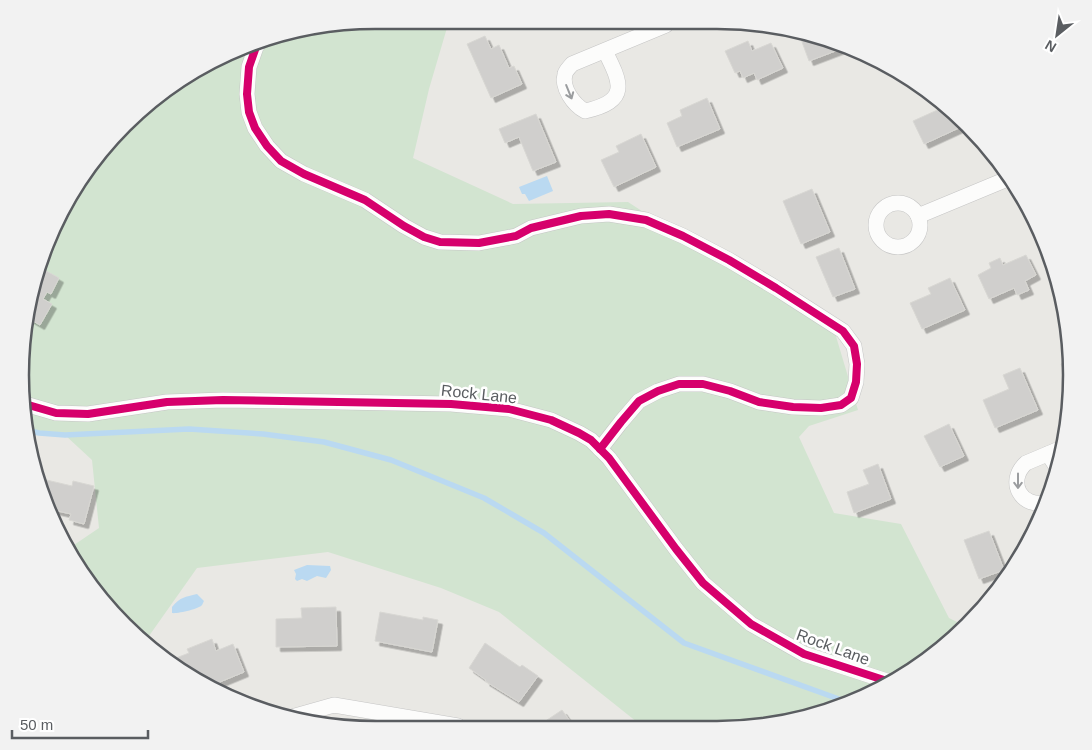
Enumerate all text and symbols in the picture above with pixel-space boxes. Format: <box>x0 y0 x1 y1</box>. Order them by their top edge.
north arrow <box>1032 10 1082 60</box>
text: N <box>1042 37 1059 56</box>
one-way arrow <box>564 84 574 99</box>
street label: Rock Lane <box>440 382 518 406</box>
one-way arrow <box>1013 472 1023 488</box>
street label: Rock Lane <box>794 626 872 668</box>
scale bar <box>12 708 149 740</box>
text: 50 m <box>20 716 53 733</box>

